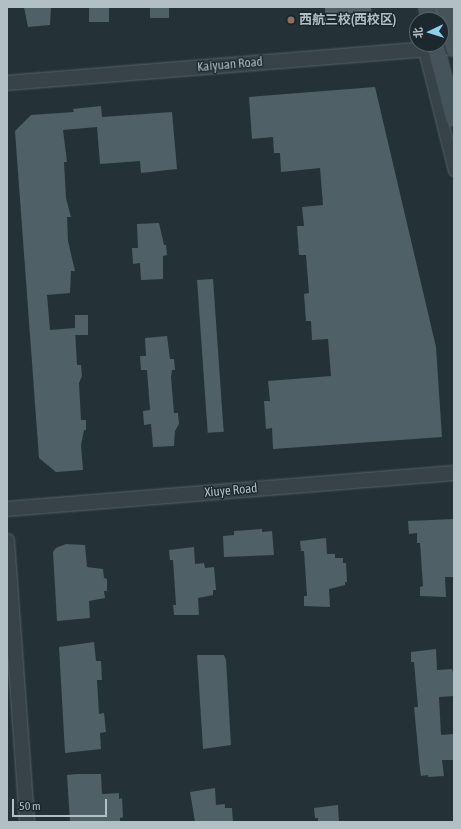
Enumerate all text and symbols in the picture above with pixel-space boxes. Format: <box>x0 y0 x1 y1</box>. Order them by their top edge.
place label: 西航三校(西校区) <box>299 12 396 28</box>
north arrow <box>409 12 449 52</box>
marker: 西航三校(西校区) <box>286 15 296 25</box>
text: 北 <box>412 27 424 39</box>
street label: Kaiyuan Road <box>197 54 263 76</box>
street label: Xiuye Road <box>204 481 258 501</box>
scale bar <box>14 791 109 817</box>
text: 50 m <box>19 799 41 813</box>

